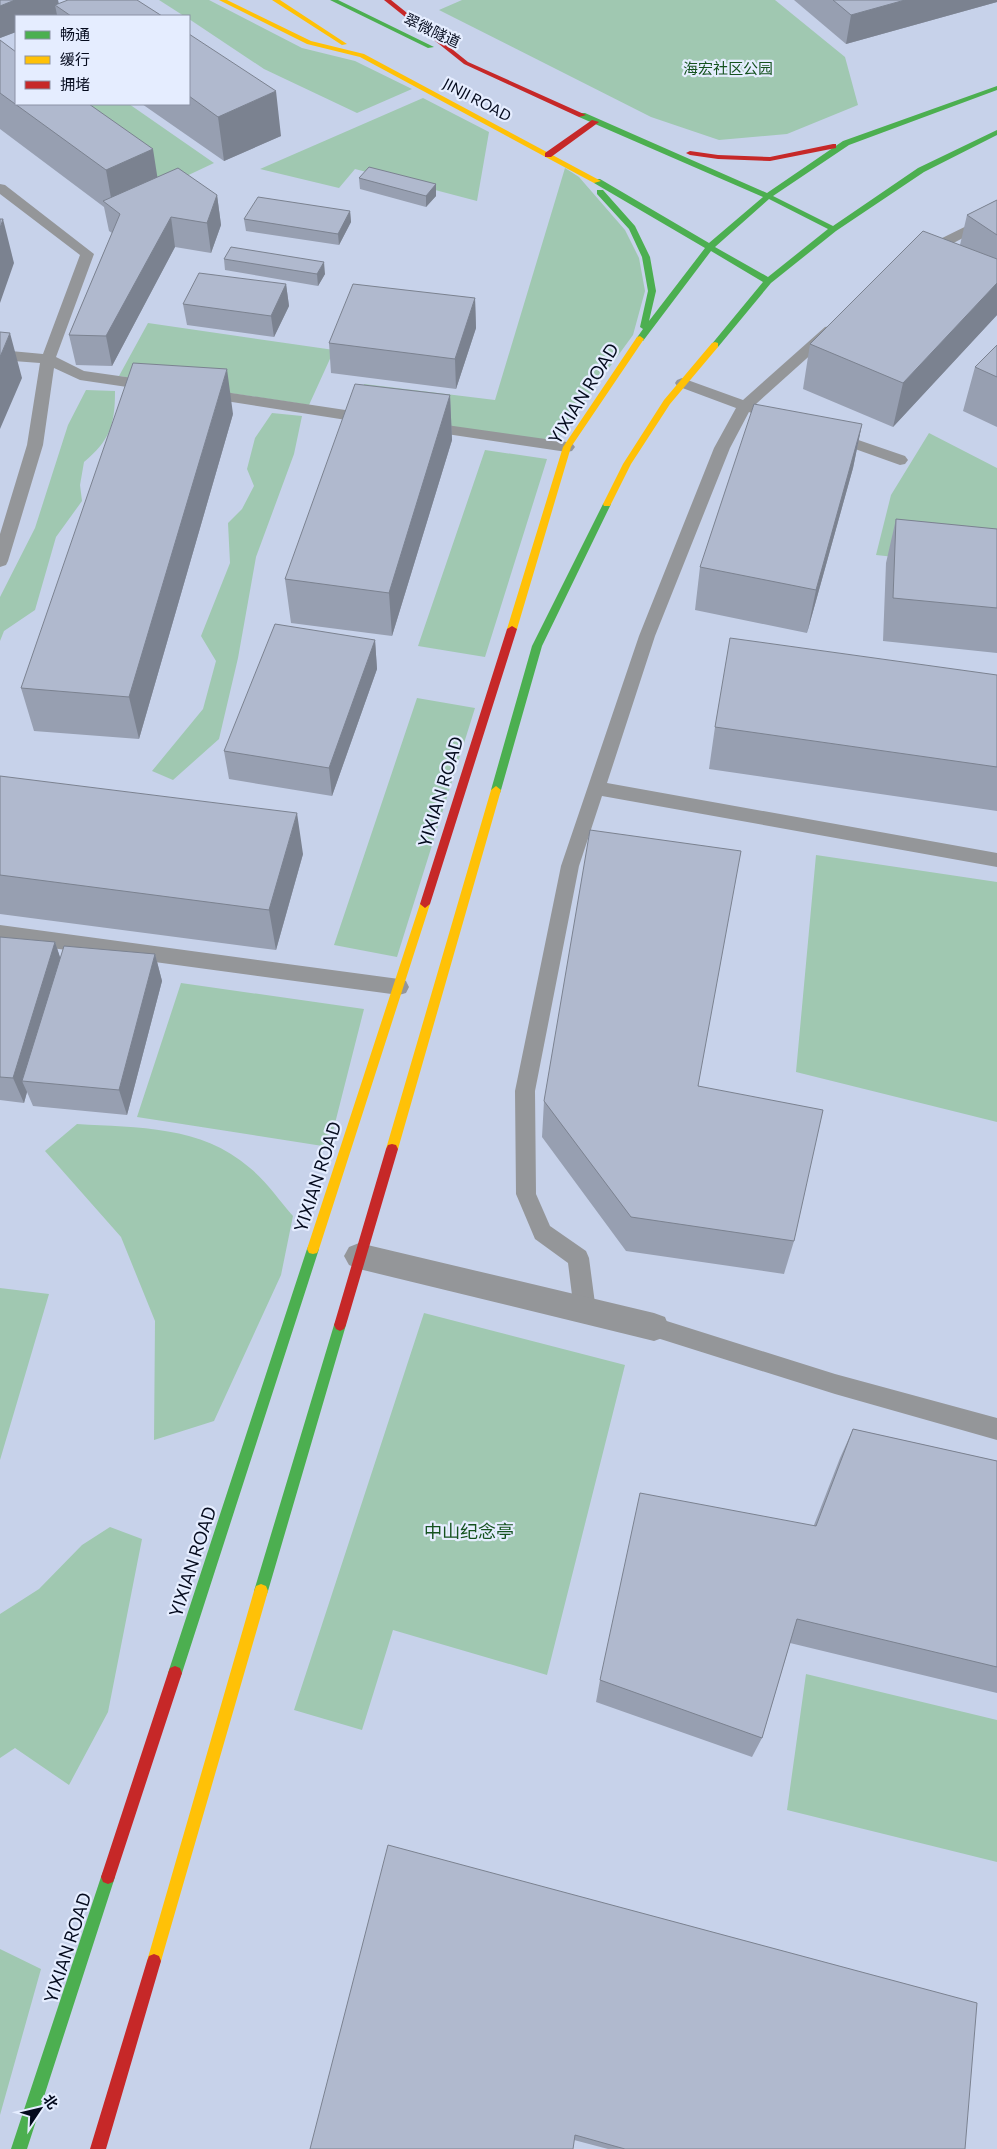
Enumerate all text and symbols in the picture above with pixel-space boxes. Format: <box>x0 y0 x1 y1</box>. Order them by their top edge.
street label: 翠微隧道 <box>401 9 463 51</box>
legend <box>15 15 190 105</box>
text: 畅通 <box>60 25 90 43</box>
text: 缓行 <box>60 50 90 68</box>
park label: 海宏社区公园 <box>683 59 773 77</box>
street label: JINJI ROAD <box>440 74 515 125</box>
text: 拥堵 <box>60 75 90 93</box>
street label: YIXIAN ROAD <box>543 339 623 448</box>
street label: YIXIAN ROAD <box>413 733 467 850</box>
street label: YIXIAN ROAD <box>289 1119 345 1235</box>
street label: YIXIAN ROAD <box>164 1504 220 1620</box>
park label: 中山纪念亭 <box>424 1520 514 1542</box>
street label: YIXIAN ROAD <box>39 1890 95 2006</box>
north arrow <box>15 2084 65 2134</box>
text: 北 <box>40 2091 62 2112</box>

